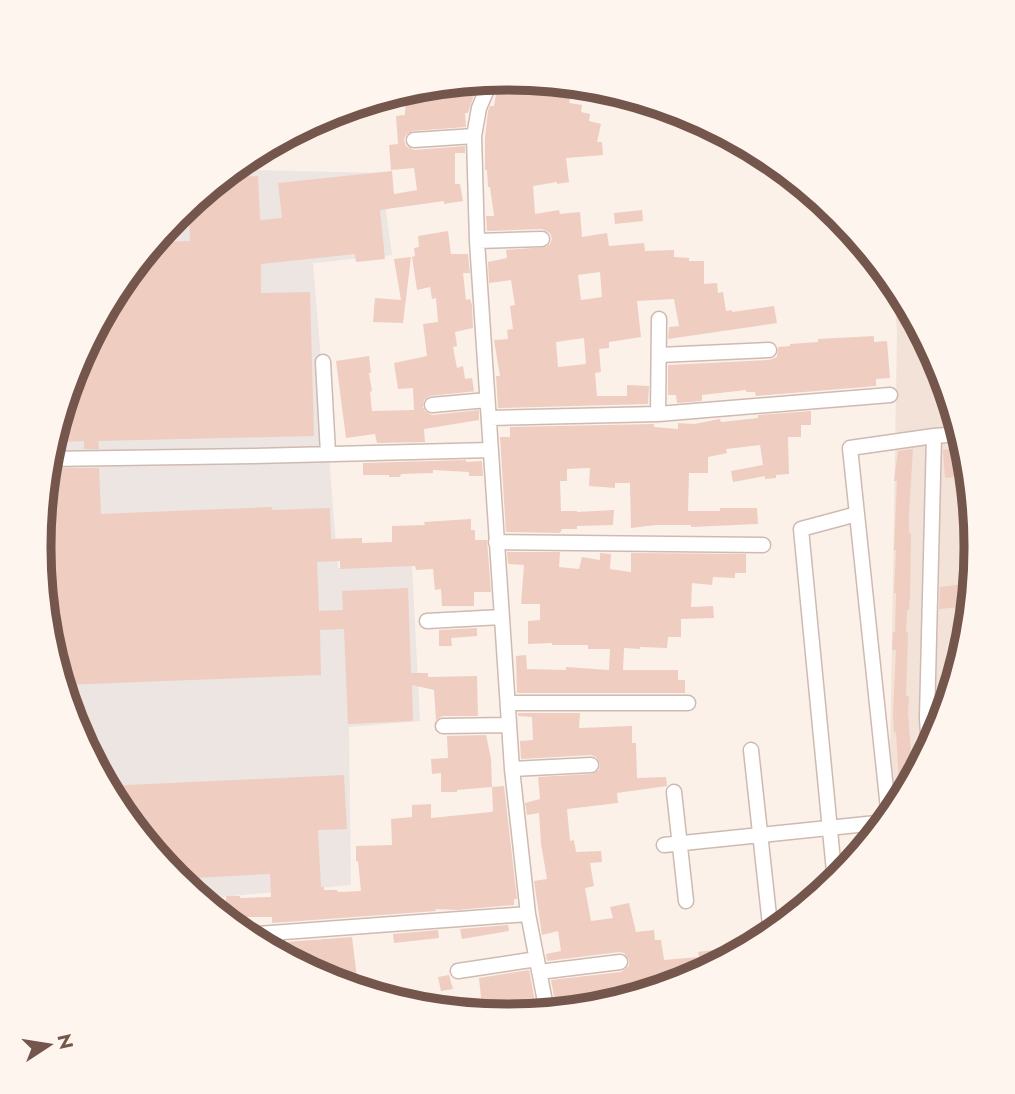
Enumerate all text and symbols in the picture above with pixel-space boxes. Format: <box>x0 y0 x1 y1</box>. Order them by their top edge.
north arrow <box>14 1010 84 1080</box>
text: N <box>50 1031 80 1052</box>

